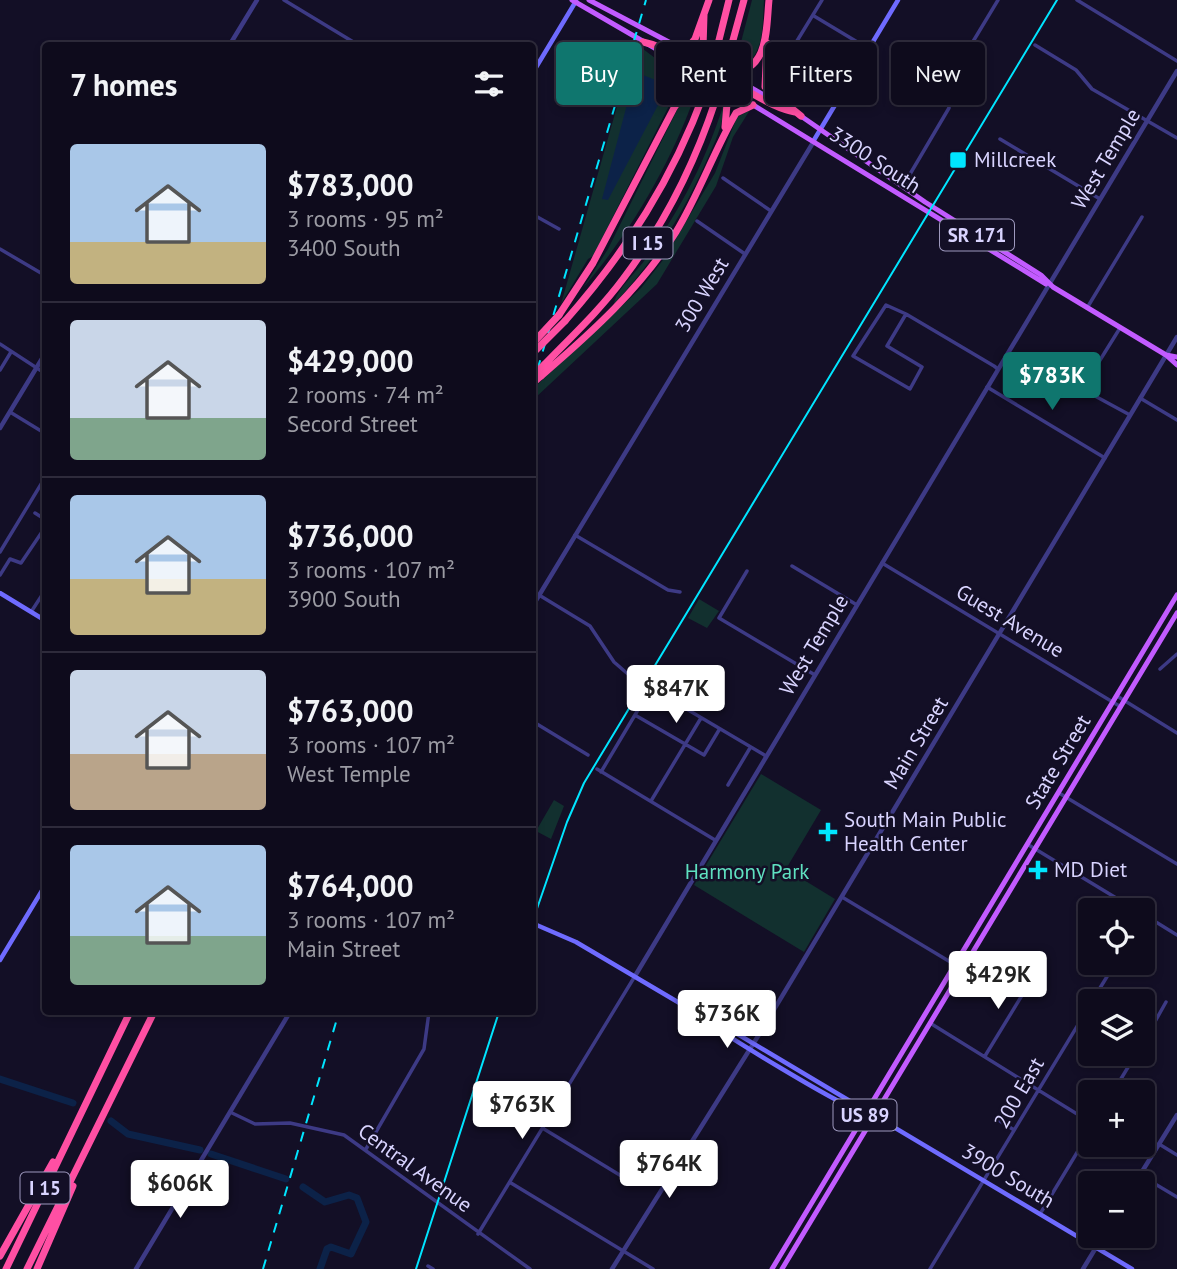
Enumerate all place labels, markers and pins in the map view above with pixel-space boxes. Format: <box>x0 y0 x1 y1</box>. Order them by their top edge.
place label: Millcreek <box>974 146 1056 173</box>
marker: Millcreek <box>948 150 968 170</box>
pin: $783K <box>1003 352 1101 412</box>
pin: $847K <box>627 666 725 725</box>
place label: South Main Public Health Center <box>844 806 1007 857</box>
marker: South Main Public Health Center <box>818 822 838 842</box>
place label: MD Diet <box>1054 856 1127 883</box>
marker: MD Diet <box>1028 860 1048 880</box>
pin: $429K <box>949 951 1047 1011</box>
pin: $736K <box>678 990 776 1050</box>
pin: $763K <box>473 1082 571 1141</box>
pin: $764K <box>620 1140 718 1200</box>
pin: $606K <box>131 1160 229 1220</box>

